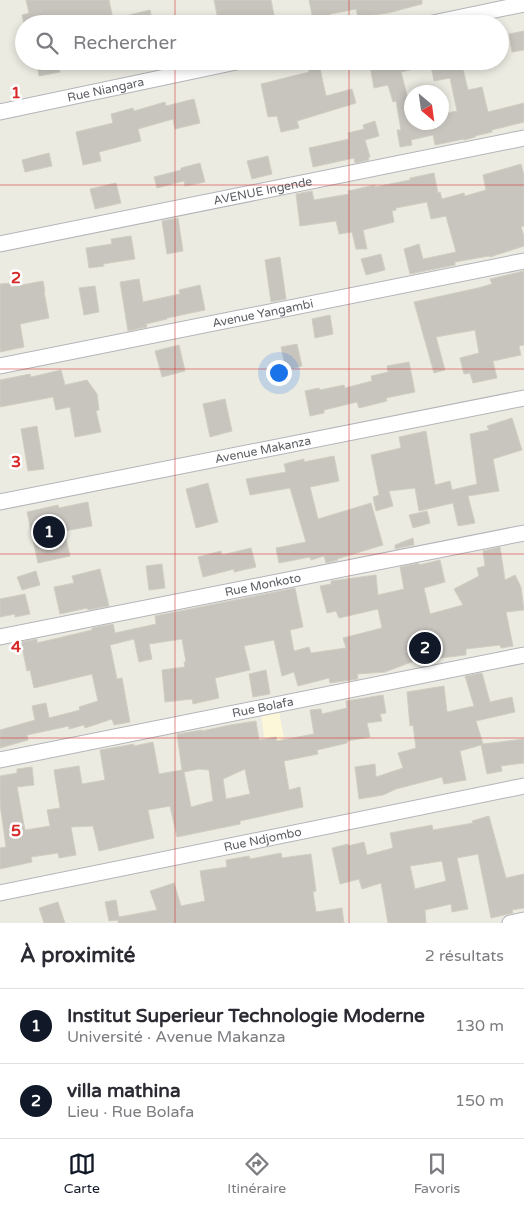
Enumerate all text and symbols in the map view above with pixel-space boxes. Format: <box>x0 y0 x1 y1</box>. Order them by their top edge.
search box <box>15 15 509 70</box>
icon: search <box>33 29 61 57</box>
text: Rechercher <box>73 32 176 54</box>
street label: Rue Niangara <box>66 75 145 105</box>
text: 1 <box>11 83 21 103</box>
north arrow <box>404 85 449 130</box>
street label: AVENUE Ingende <box>212 174 314 208</box>
text: 2 <box>11 268 21 288</box>
street label: Avenue Yangambi <box>211 296 315 330</box>
your location <box>266 360 292 386</box>
street label: Avenue Makanza <box>214 433 312 466</box>
text: 3 <box>11 452 21 472</box>
pin: 1 <box>33 513 65 551</box>
street label: Rue Monkoto <box>224 570 302 599</box>
pin: 2 <box>409 629 441 667</box>
text: 4 <box>11 637 21 657</box>
street label: Rue Bolafa <box>231 694 295 720</box>
text: 5 <box>11 821 21 841</box>
street label: Rue Ndjombo <box>222 825 303 854</box>
text: À proximité <box>20 943 135 968</box>
text: 2 résultats <box>425 946 504 966</box>
text: Institut Superieur Technologie Moderne <box>67 1005 425 1027</box>
text: 1 <box>31 1016 41 1036</box>
text: 130 m <box>455 1016 504 1036</box>
text: Université · Avenue Makanza <box>67 1027 285 1047</box>
text: villa mathina <box>67 1080 181 1102</box>
text: 2 <box>31 1091 41 1111</box>
text: 150 m <box>455 1091 504 1111</box>
text: Lieu · Rue Bolafa <box>67 1102 194 1122</box>
tab: Carte <box>64 1150 100 1197</box>
tab: Itinéraire <box>227 1150 286 1197</box>
tab: Favoris <box>414 1150 460 1197</box>

